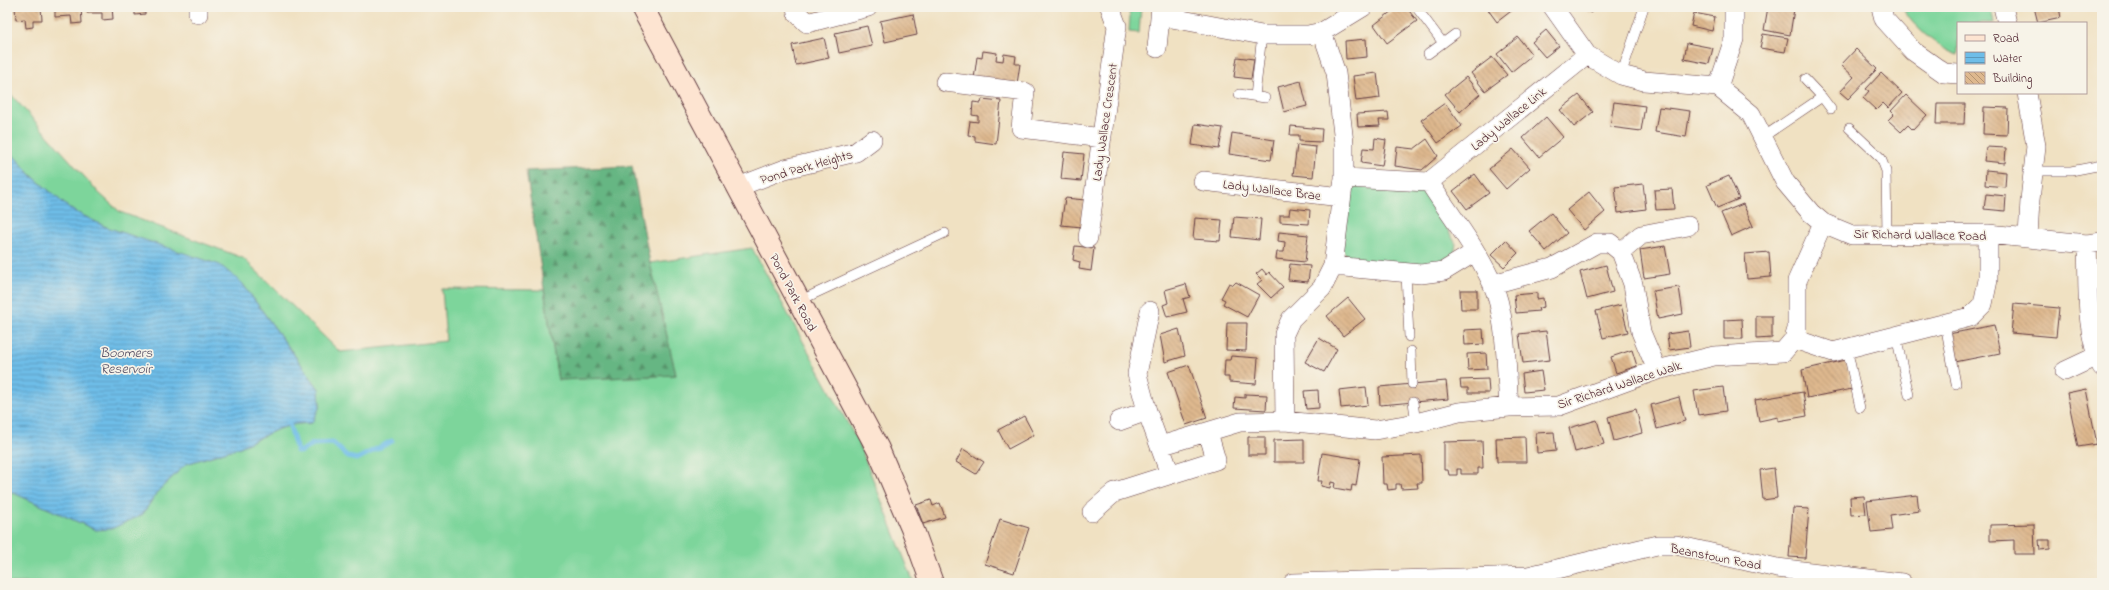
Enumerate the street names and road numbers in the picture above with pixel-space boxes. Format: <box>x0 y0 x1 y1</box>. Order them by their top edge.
street label: Lady Wallace Crescent <box>1088 61 1124 183</box>
street label: Lady Wallace Link <box>1467 83 1552 156</box>
street label: Pond Park Heights <box>758 145 856 191</box>
street label: Lady Wallace Brae <box>1222 175 1322 207</box>
street label: Sir Richard Wallace Road <box>1853 225 1987 246</box>
street label: Pond Park Road <box>764 250 821 336</box>
street label: Sir Richard Wallace Walk <box>1555 356 1684 414</box>
street label: Beanstown Road <box>1668 539 1763 576</box>

